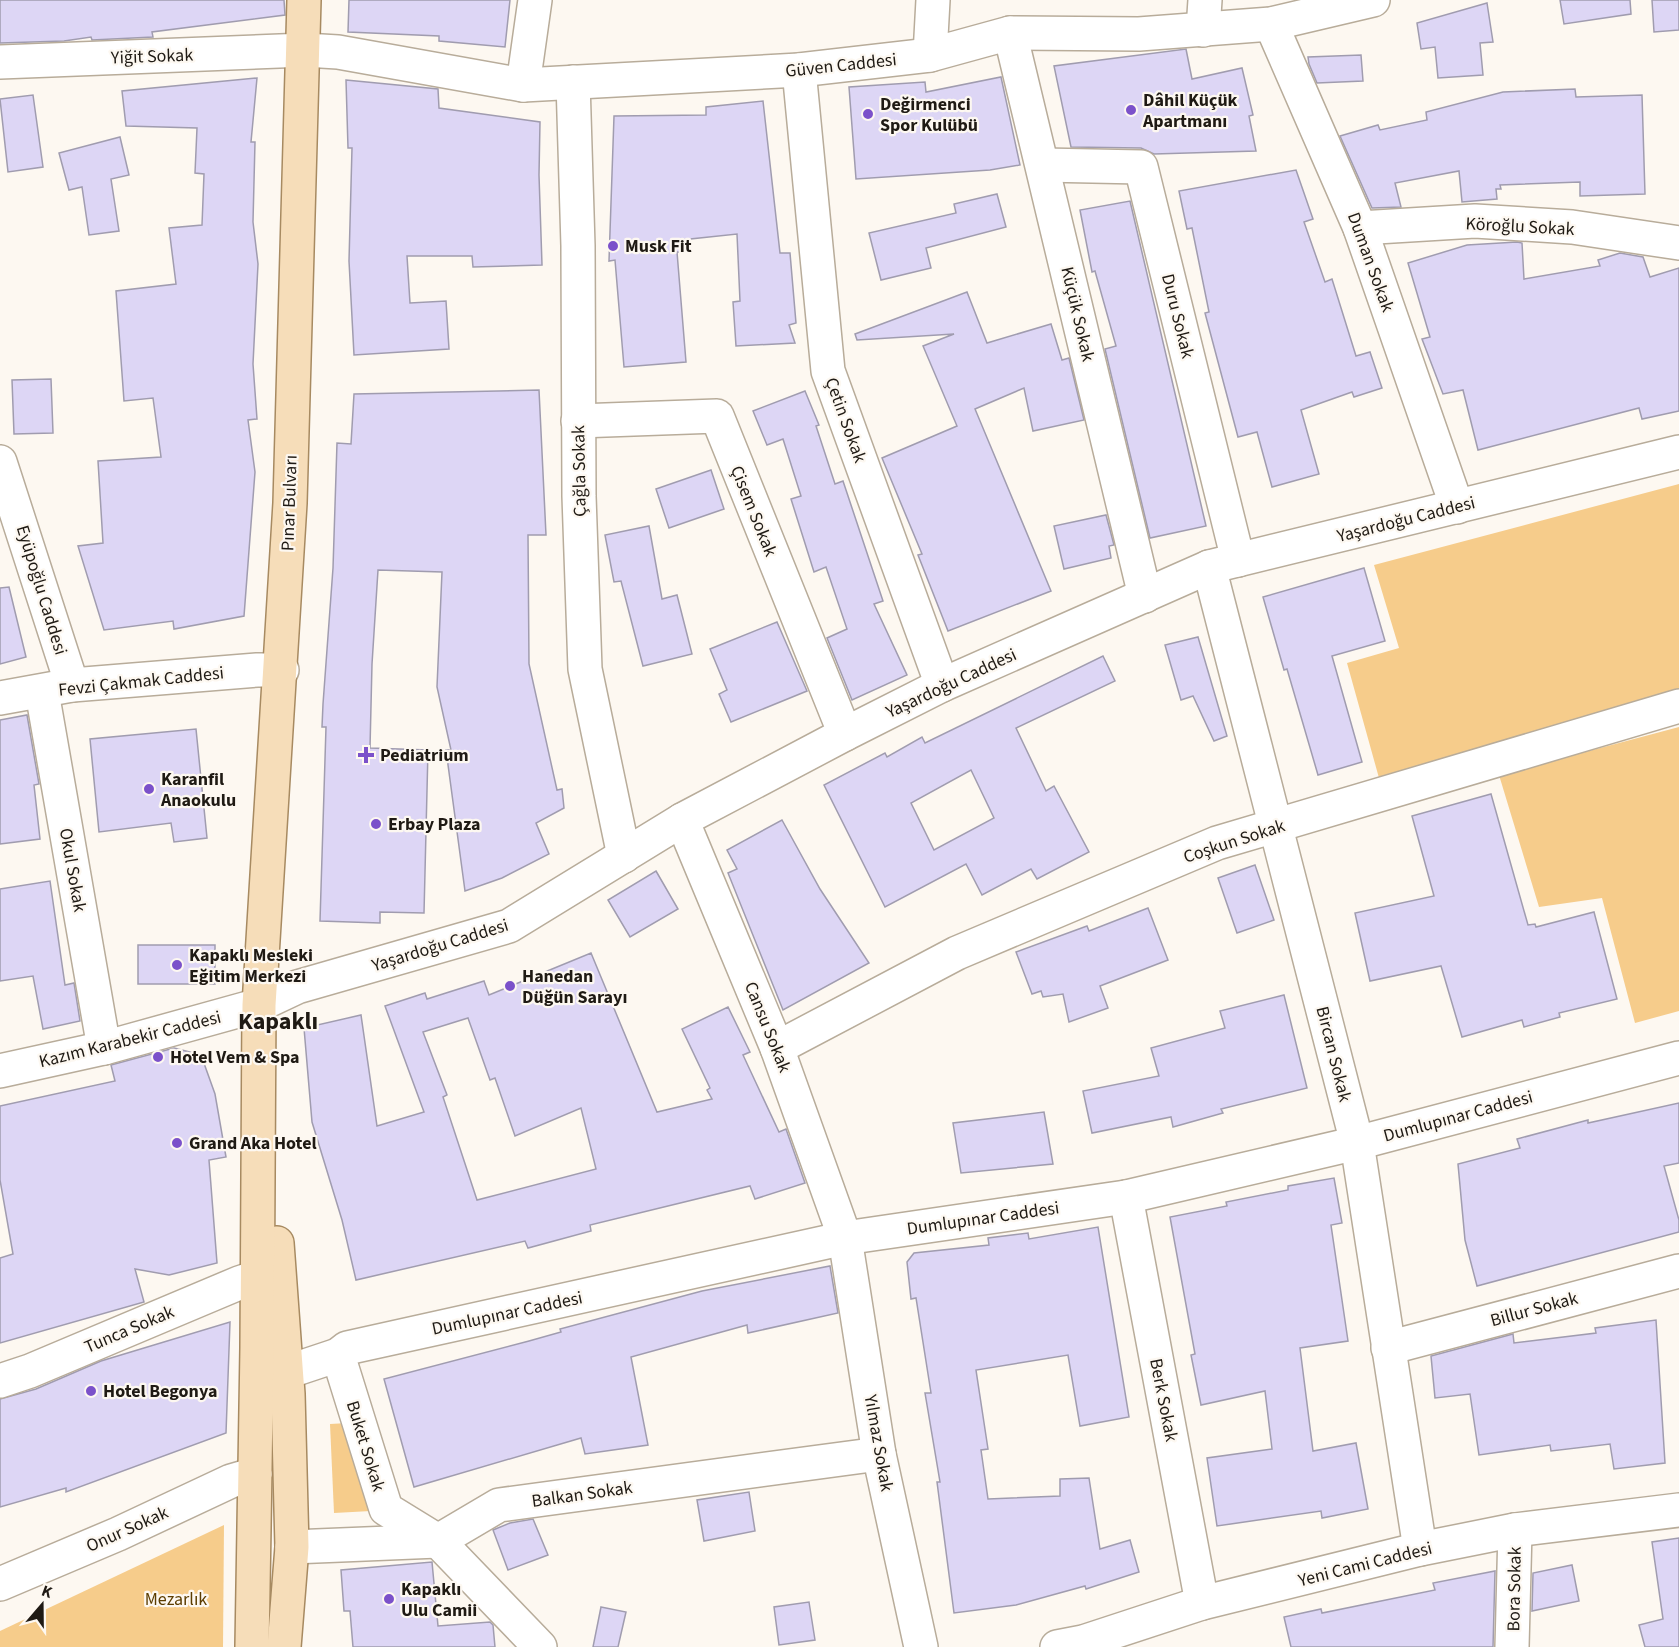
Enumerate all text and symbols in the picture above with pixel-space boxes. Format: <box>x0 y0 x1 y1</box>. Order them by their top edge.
street label: Yiğit Sokak <box>109 43 194 70</box>
street label: Güven Caddesi <box>784 47 898 84</box>
place label: Dâhil Küçük Apartmanı <box>1142 88 1238 134</box>
place label: Değirmenci Spor Kulübü <box>880 92 978 138</box>
marker: Dâhil Küçük Apartmanı <box>1124 103 1138 117</box>
marker: Değirmenci Spor Kulübü <box>861 107 875 121</box>
street label: Duman Sokak <box>1341 209 1400 316</box>
street label: Köroğlu Sokak <box>1465 211 1575 242</box>
place label: Musk Fit <box>625 234 692 259</box>
marker: Musk Fit <box>606 239 620 253</box>
street label: Küçük Sokak <box>1054 264 1101 364</box>
street label: Duru Sokak <box>1155 271 1200 361</box>
street label: Çetin Sokak <box>819 374 873 466</box>
street label: Çağla Sokak <box>566 425 593 517</box>
street label: Pınar Bulvarı <box>275 455 304 552</box>
street label: Çisem Sokak <box>724 462 783 560</box>
street label: Yaşardoğu Caddesi <box>1333 490 1478 549</box>
street label: Eyüpoğlu Caddesi <box>10 522 73 658</box>
street label: Yaşardoğu Caddesi <box>881 642 1021 725</box>
street label: Fevzi Çakmak Caddesi <box>57 660 225 703</box>
place label: Pediatrium <box>380 743 469 768</box>
marker: Pediatrium <box>357 746 375 764</box>
place label: Karanfil Anaokulu <box>160 767 236 813</box>
marker: Karanfil Anaokulu <box>142 782 156 796</box>
place label: Erbay Plaza <box>388 812 481 837</box>
street label: Coşkun Sokak <box>1180 813 1288 870</box>
marker: Erbay Plaza <box>369 817 383 831</box>
street label: Okul Sokak <box>53 826 92 914</box>
street label: Yaşardoğu Caddesi <box>368 913 511 978</box>
place label: Kapaklı Mesleki Eğitim Merkezi <box>189 943 313 989</box>
marker: Kapaklı Mesleki Eğitim Merkezi <box>170 958 184 972</box>
place label: Hanedan Düğün Sarayı <box>522 964 627 1010</box>
street label: Cansu Sokak <box>738 978 797 1077</box>
marker: Hanedan Düğün Sarayı <box>503 979 517 993</box>
district label: Kapaklı <box>238 1004 318 1039</box>
street label: Bircan Sokak <box>1310 1004 1357 1105</box>
street label: Kazım Karabekir Caddesi <box>36 1005 224 1074</box>
place label: Hotel Vem & Spa <box>170 1045 300 1070</box>
marker: Hotel Vem & Spa <box>151 1050 165 1064</box>
street label: Dumlupınar Caddesi <box>1381 1085 1536 1148</box>
place label: Grand Aka Hotel <box>189 1131 317 1156</box>
marker: Grand Aka Hotel <box>170 1136 184 1150</box>
street label: Dumlupınar Caddesi <box>905 1195 1061 1242</box>
street label: Dumlupınar Caddesi <box>429 1285 585 1342</box>
street label: Billur Sokak <box>1487 1286 1581 1333</box>
street label: Tunca Sokak <box>80 1299 178 1360</box>
street label: Berk Sokak <box>1143 1356 1184 1444</box>
place label: Hotel Begonya <box>103 1379 217 1404</box>
marker: Hotel Begonya <box>84 1384 98 1398</box>
street label: Yılmaz Sokak <box>857 1392 899 1494</box>
street label: Buket Sokak <box>340 1398 391 1495</box>
street label: Balkan Sokak <box>530 1475 634 1514</box>
street label: Onur Sokak <box>82 1500 172 1559</box>
street label: Yeni Cami Caddesi <box>1295 1536 1435 1593</box>
street label: Bora Sokak <box>1501 1546 1528 1632</box>
north arrow <box>12 1575 72 1635</box>
place label: Kapaklı Ulu Camii <box>401 1577 477 1623</box>
text: K <box>38 1580 55 1604</box>
park label: Mezarlık <box>145 1587 207 1612</box>
marker: Kapaklı Ulu Camii <box>382 1592 396 1606</box>

